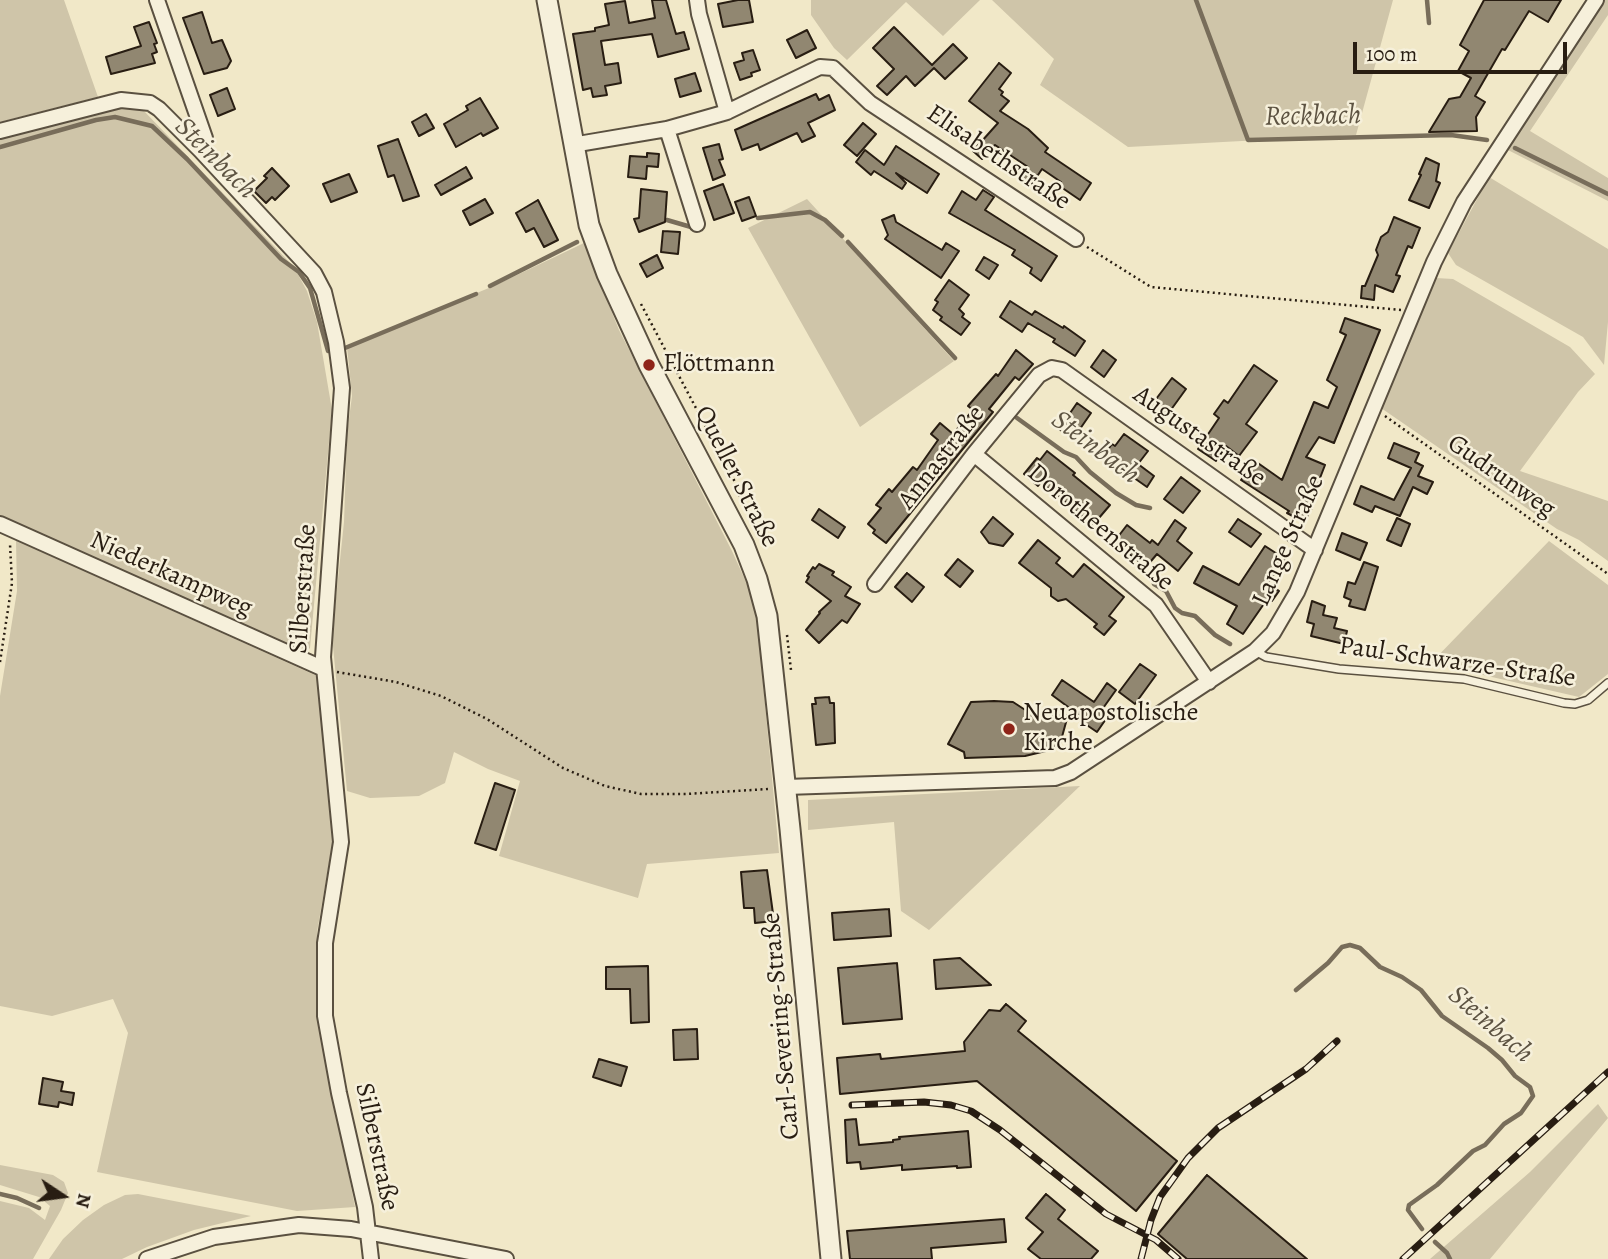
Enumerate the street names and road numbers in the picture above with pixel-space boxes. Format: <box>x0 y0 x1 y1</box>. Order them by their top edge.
street label: Elisabethstraße <box>920 98 1076 218</box>
street label: Augustastraße <box>1127 380 1271 494</box>
street label: Annastraße <box>892 400 992 516</box>
street label: Queller Straße <box>687 401 785 553</box>
street label: Gudrunweg <box>1441 428 1561 526</box>
street label: Dorotheenstraße <box>1020 458 1180 598</box>
street label: Lange Straße <box>1246 470 1332 612</box>
street label: Silberstraße <box>284 523 324 655</box>
street label: Niederkampweg <box>85 525 257 625</box>
street label: Paul-Schwarze-Straße <box>1337 631 1577 695</box>
street label: Carl-Severing-Straße <box>757 911 807 1141</box>
street label: Silberstraße <box>347 1080 405 1214</box>

